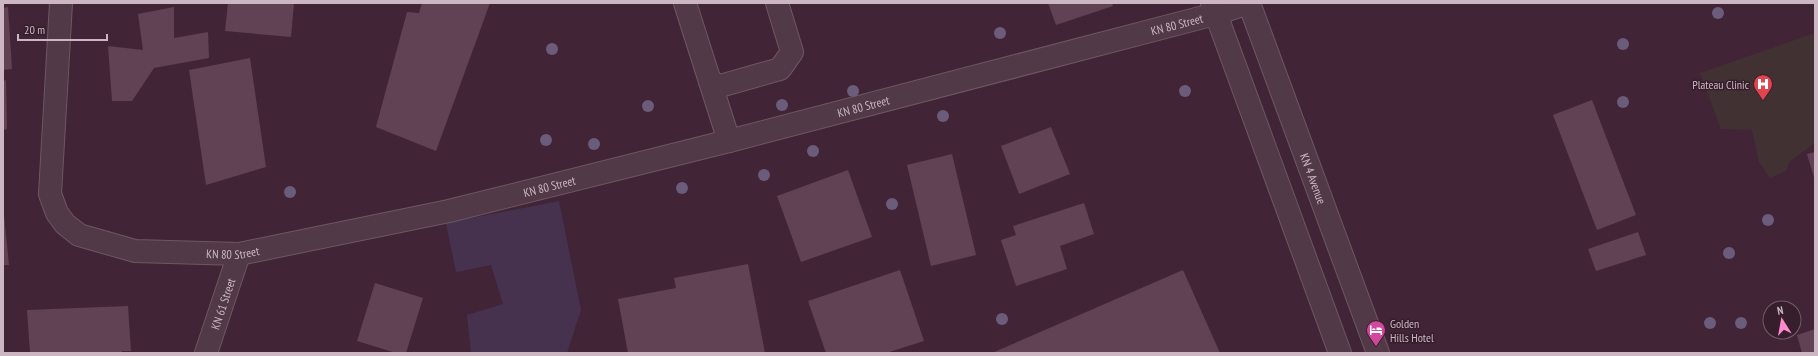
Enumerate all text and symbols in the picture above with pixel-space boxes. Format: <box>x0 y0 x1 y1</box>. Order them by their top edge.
street label: KN 80 Street <box>1149 10 1205 38</box>
scale bar <box>18 16 107 42</box>
text: 20 m <box>24 22 45 37</box>
hospital icon: Plateau Clinic <box>1752 73 1774 101</box>
place label: Plateau Clinic <box>1692 77 1750 92</box>
street label: KN 80 Street <box>836 92 892 120</box>
street label: KN 4 Avenue <box>1297 151 1330 206</box>
street label: KN 80 Street <box>522 172 578 200</box>
street label: KN 80 Street <box>206 242 261 262</box>
street label: KN 61 Street <box>207 275 238 331</box>
north arrow <box>1762 300 1802 340</box>
text: N <box>1776 303 1784 318</box>
place label: Golden Hills Hotel <box>1390 316 1434 345</box>
hotel icon: Golden Hills Hotel <box>1365 319 1387 347</box>

